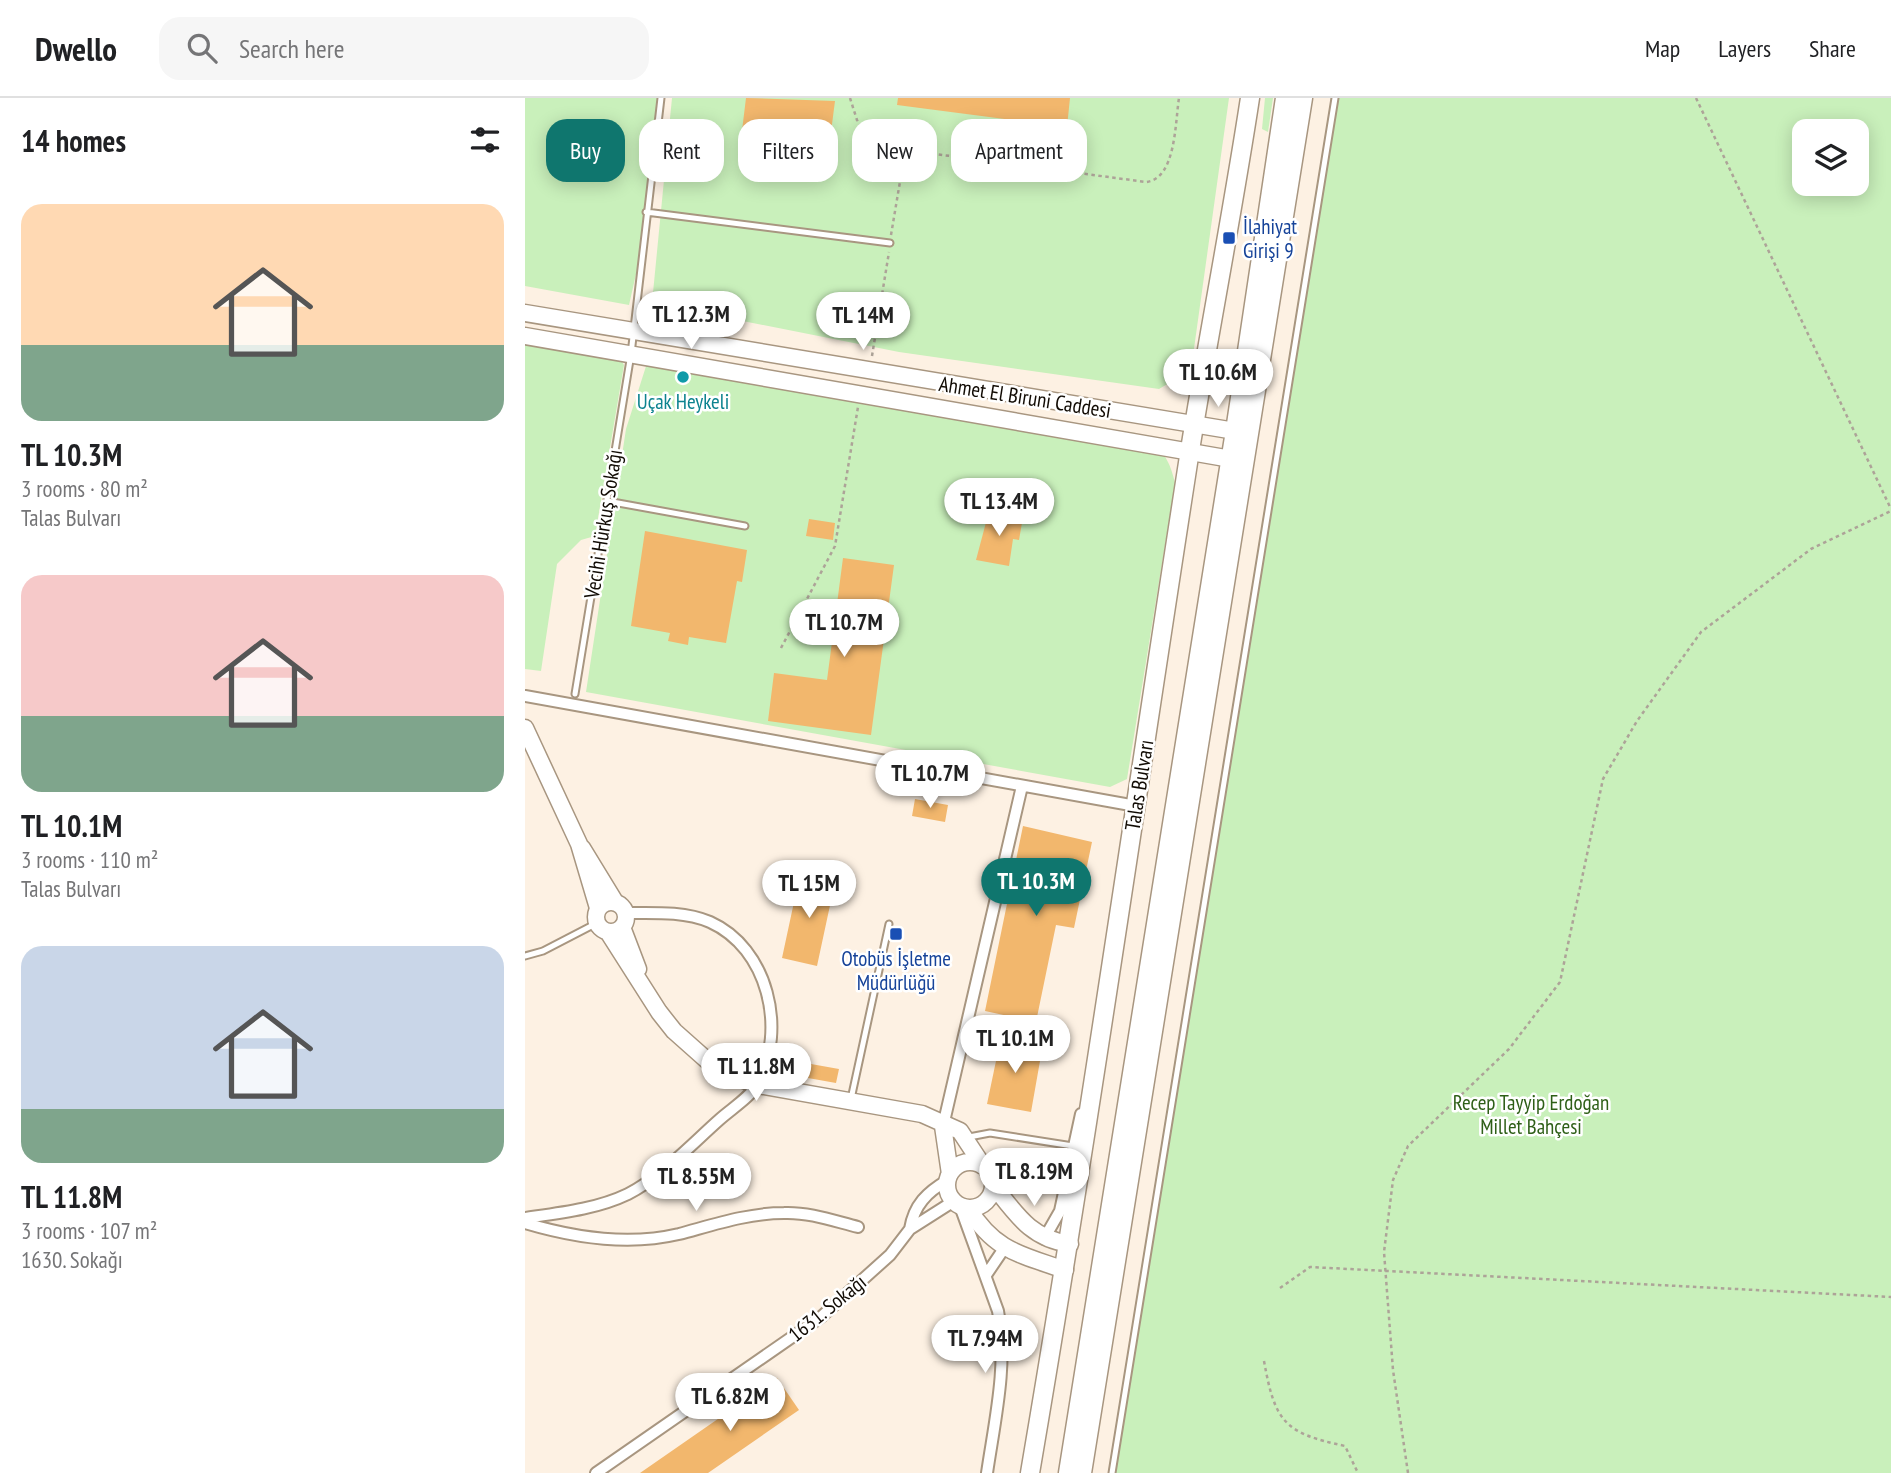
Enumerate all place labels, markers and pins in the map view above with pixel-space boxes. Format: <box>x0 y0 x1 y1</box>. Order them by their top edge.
place label: İlahiyat Girişi 9 <box>1243 213 1297 264</box>
marker: İlahiyat Girişi 9 <box>1221 230 1237 246</box>
pin: TL 12.3M <box>619 292 763 351</box>
pin: TL 14M <box>806 292 920 352</box>
pin: TL 10.6M <box>1146 350 1290 409</box>
marker: Uçak Heykeli <box>675 369 691 385</box>
place label: Uçak Heykeli <box>637 388 729 415</box>
pin: TL 13.4M <box>927 478 1071 538</box>
pin: TL 10.7M <box>772 600 916 659</box>
pin: TL 10.7M <box>858 750 1002 810</box>
pin: TL 10.3M <box>964 858 1108 918</box>
pin: TL 15M <box>752 860 866 920</box>
marker: Otobüs İşletme Müdürlüğü <box>888 926 904 942</box>
place label: Otobüs İşletme Müdürlüğü <box>841 945 951 996</box>
pin: TL 10.1M <box>943 1016 1087 1075</box>
pin: TL 11.8M <box>684 1044 828 1103</box>
pin: TL 8.19M <box>962 1148 1106 1208</box>
pin: TL 8.55M <box>624 1154 768 1213</box>
pin: TL 7.94M <box>913 1316 1057 1375</box>
pin: TL 6.82M <box>658 1374 802 1433</box>

